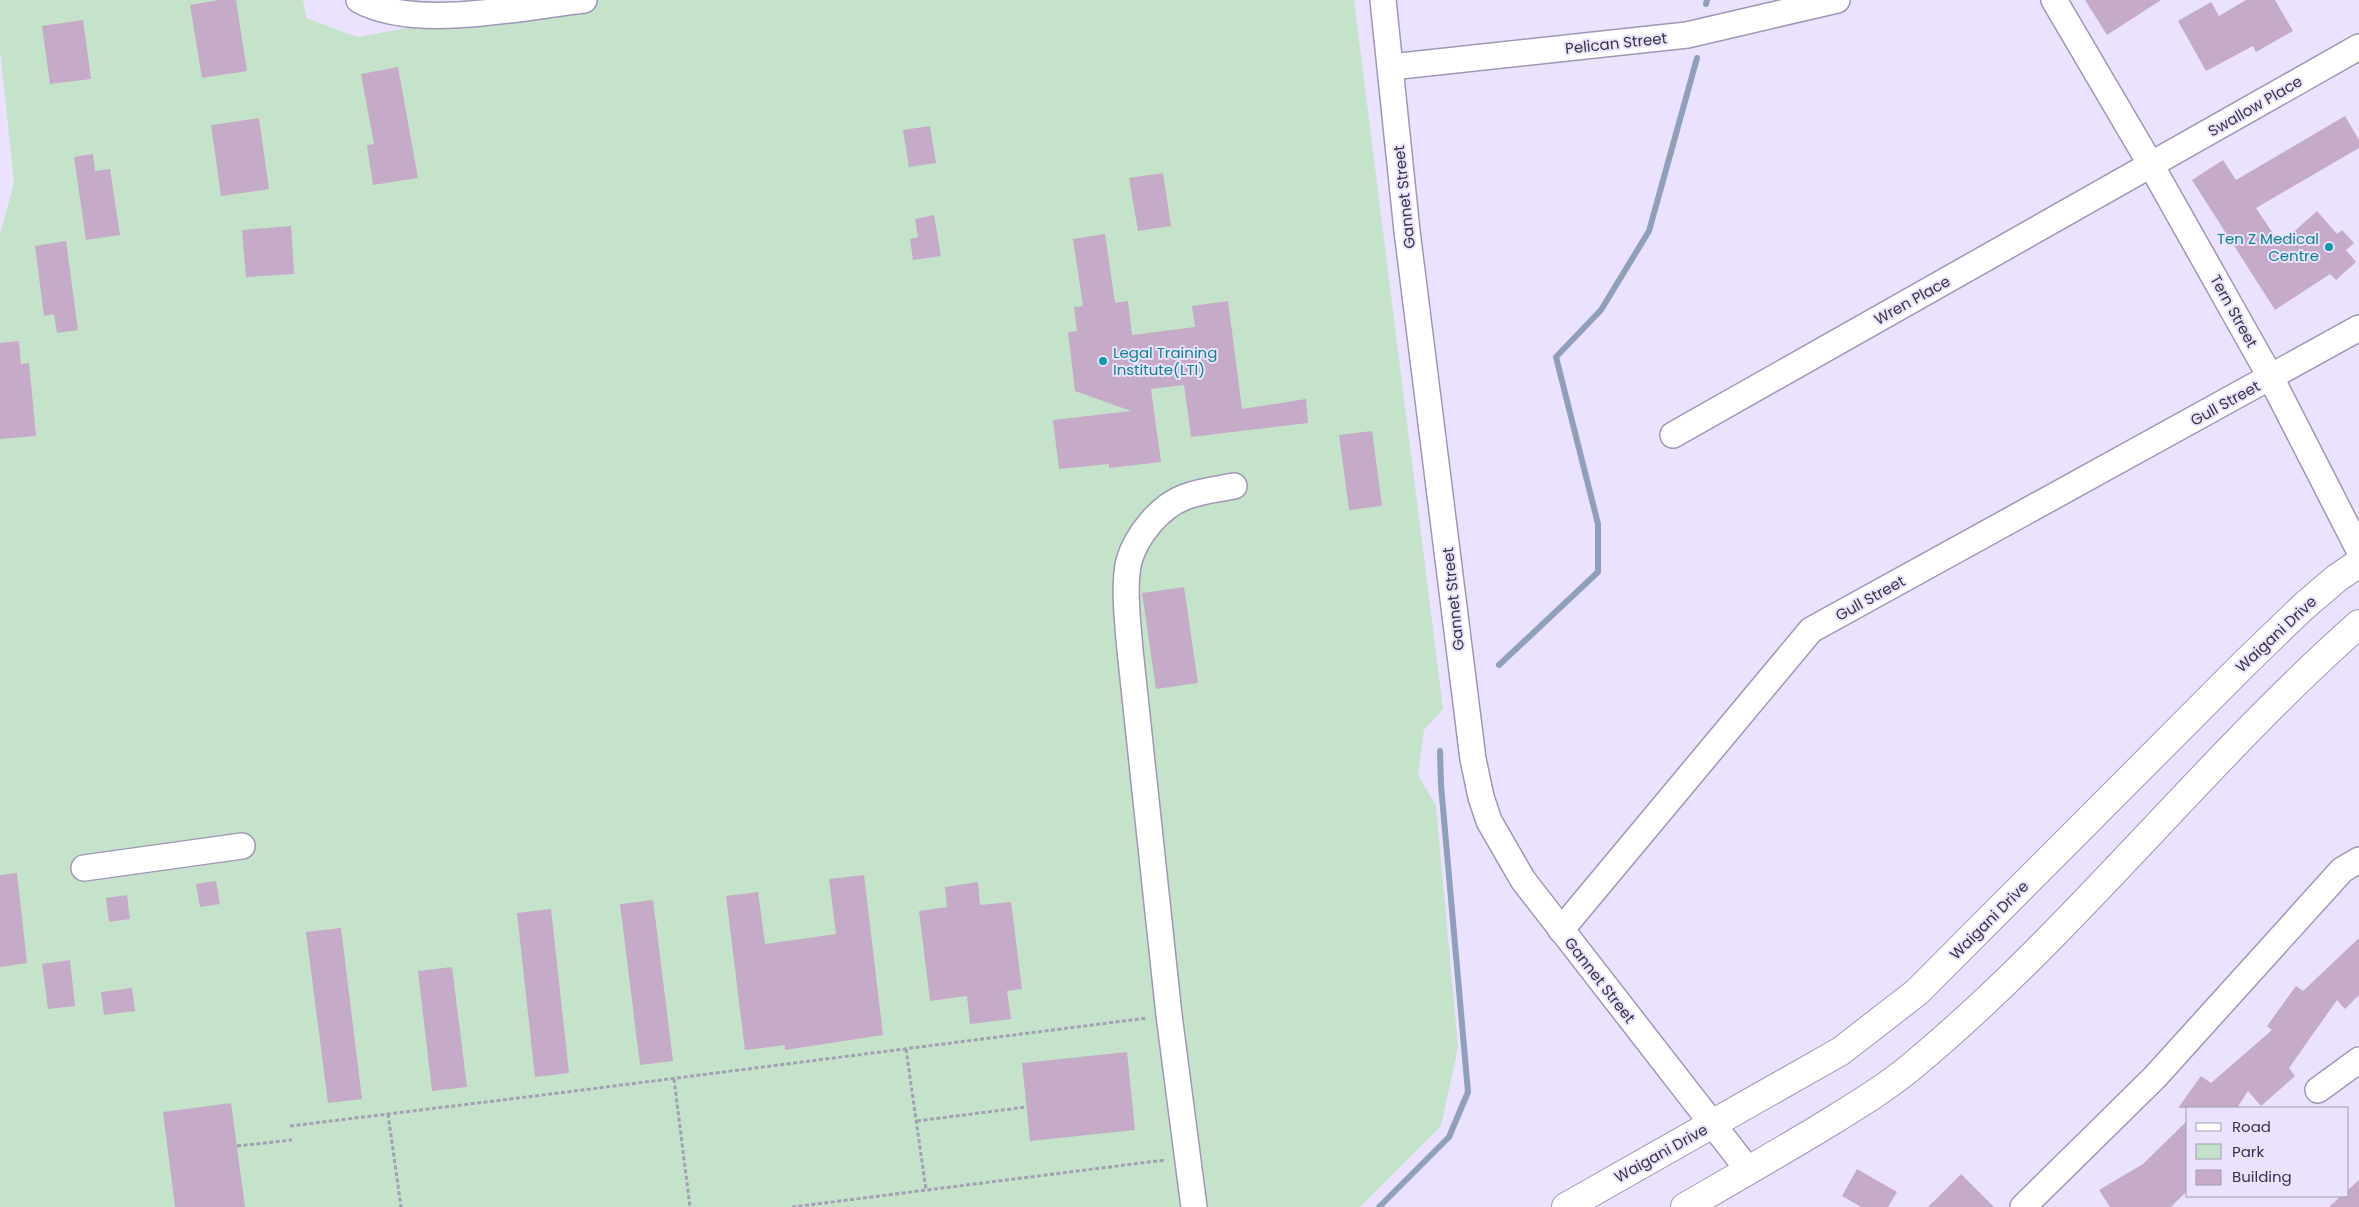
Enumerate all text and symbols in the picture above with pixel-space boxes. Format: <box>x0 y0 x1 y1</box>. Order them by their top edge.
street label: Pelican Street <box>1564 27 1668 59</box>
street label: Swallow Place <box>2204 71 2306 141</box>
street label: Gannet Street <box>1388 144 1420 250</box>
place label: Ten Z Medical Centre <box>2217 228 2319 266</box>
marker: Ten Z Medical Centre <box>2323 241 2335 253</box>
street label: Wren Place <box>1870 270 1954 330</box>
street label: Tern Street <box>2205 271 2263 351</box>
place label: Legal Training Institute(LTI) <box>1113 342 1217 380</box>
marker: Legal Training Institute(LTI) <box>1097 355 1109 367</box>
street label: Gull Street <box>2186 375 2264 431</box>
street label: Gannet Street <box>1437 546 1469 652</box>
street label: Gull Street <box>1831 570 1909 626</box>
street label: Waigani Drive <box>2231 591 2321 677</box>
street label: Waigani Drive <box>1945 876 2033 964</box>
street label: Gannet Street <box>1560 933 1640 1027</box>
legend <box>2186 1107 2349 1197</box>
text: Road <box>2232 1116 2271 1137</box>
street label: Waigani Drive <box>1611 1119 1711 1187</box>
text: Park <box>2232 1141 2264 1162</box>
text: Building <box>2232 1166 2292 1187</box>

